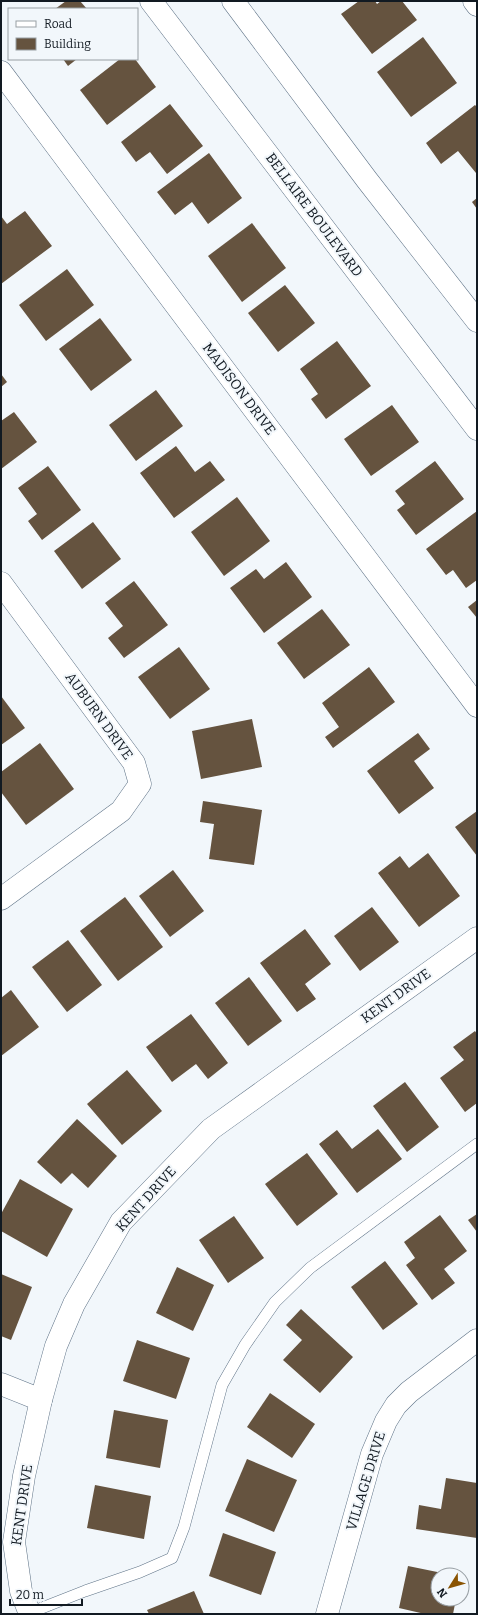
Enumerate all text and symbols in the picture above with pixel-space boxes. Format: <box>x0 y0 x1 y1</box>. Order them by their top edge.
legend <box>8 8 138 60</box>
text: Road <box>44 17 72 31</box>
text: Building <box>44 37 91 51</box>
street label: BELLAIRE BOULEVARD <box>262 150 366 280</box>
street label: MADISON DRIVE <box>199 340 279 438</box>
street label: AUBURN DRIVE <box>62 669 136 763</box>
street label: KENT DRIVE <box>358 965 434 1027</box>
street label: KENT DRIVE <box>112 1163 180 1235</box>
street label: VILLAGE DRIVE <box>343 1429 389 1533</box>
street label: KENT DRIVE <box>8 1463 36 1547</box>
north arrow <box>430 1567 470 1607</box>
scale bar <box>10 1581 82 1607</box>
text: N <box>434 1585 450 1600</box>
text: 20 m <box>16 1588 45 1602</box>

